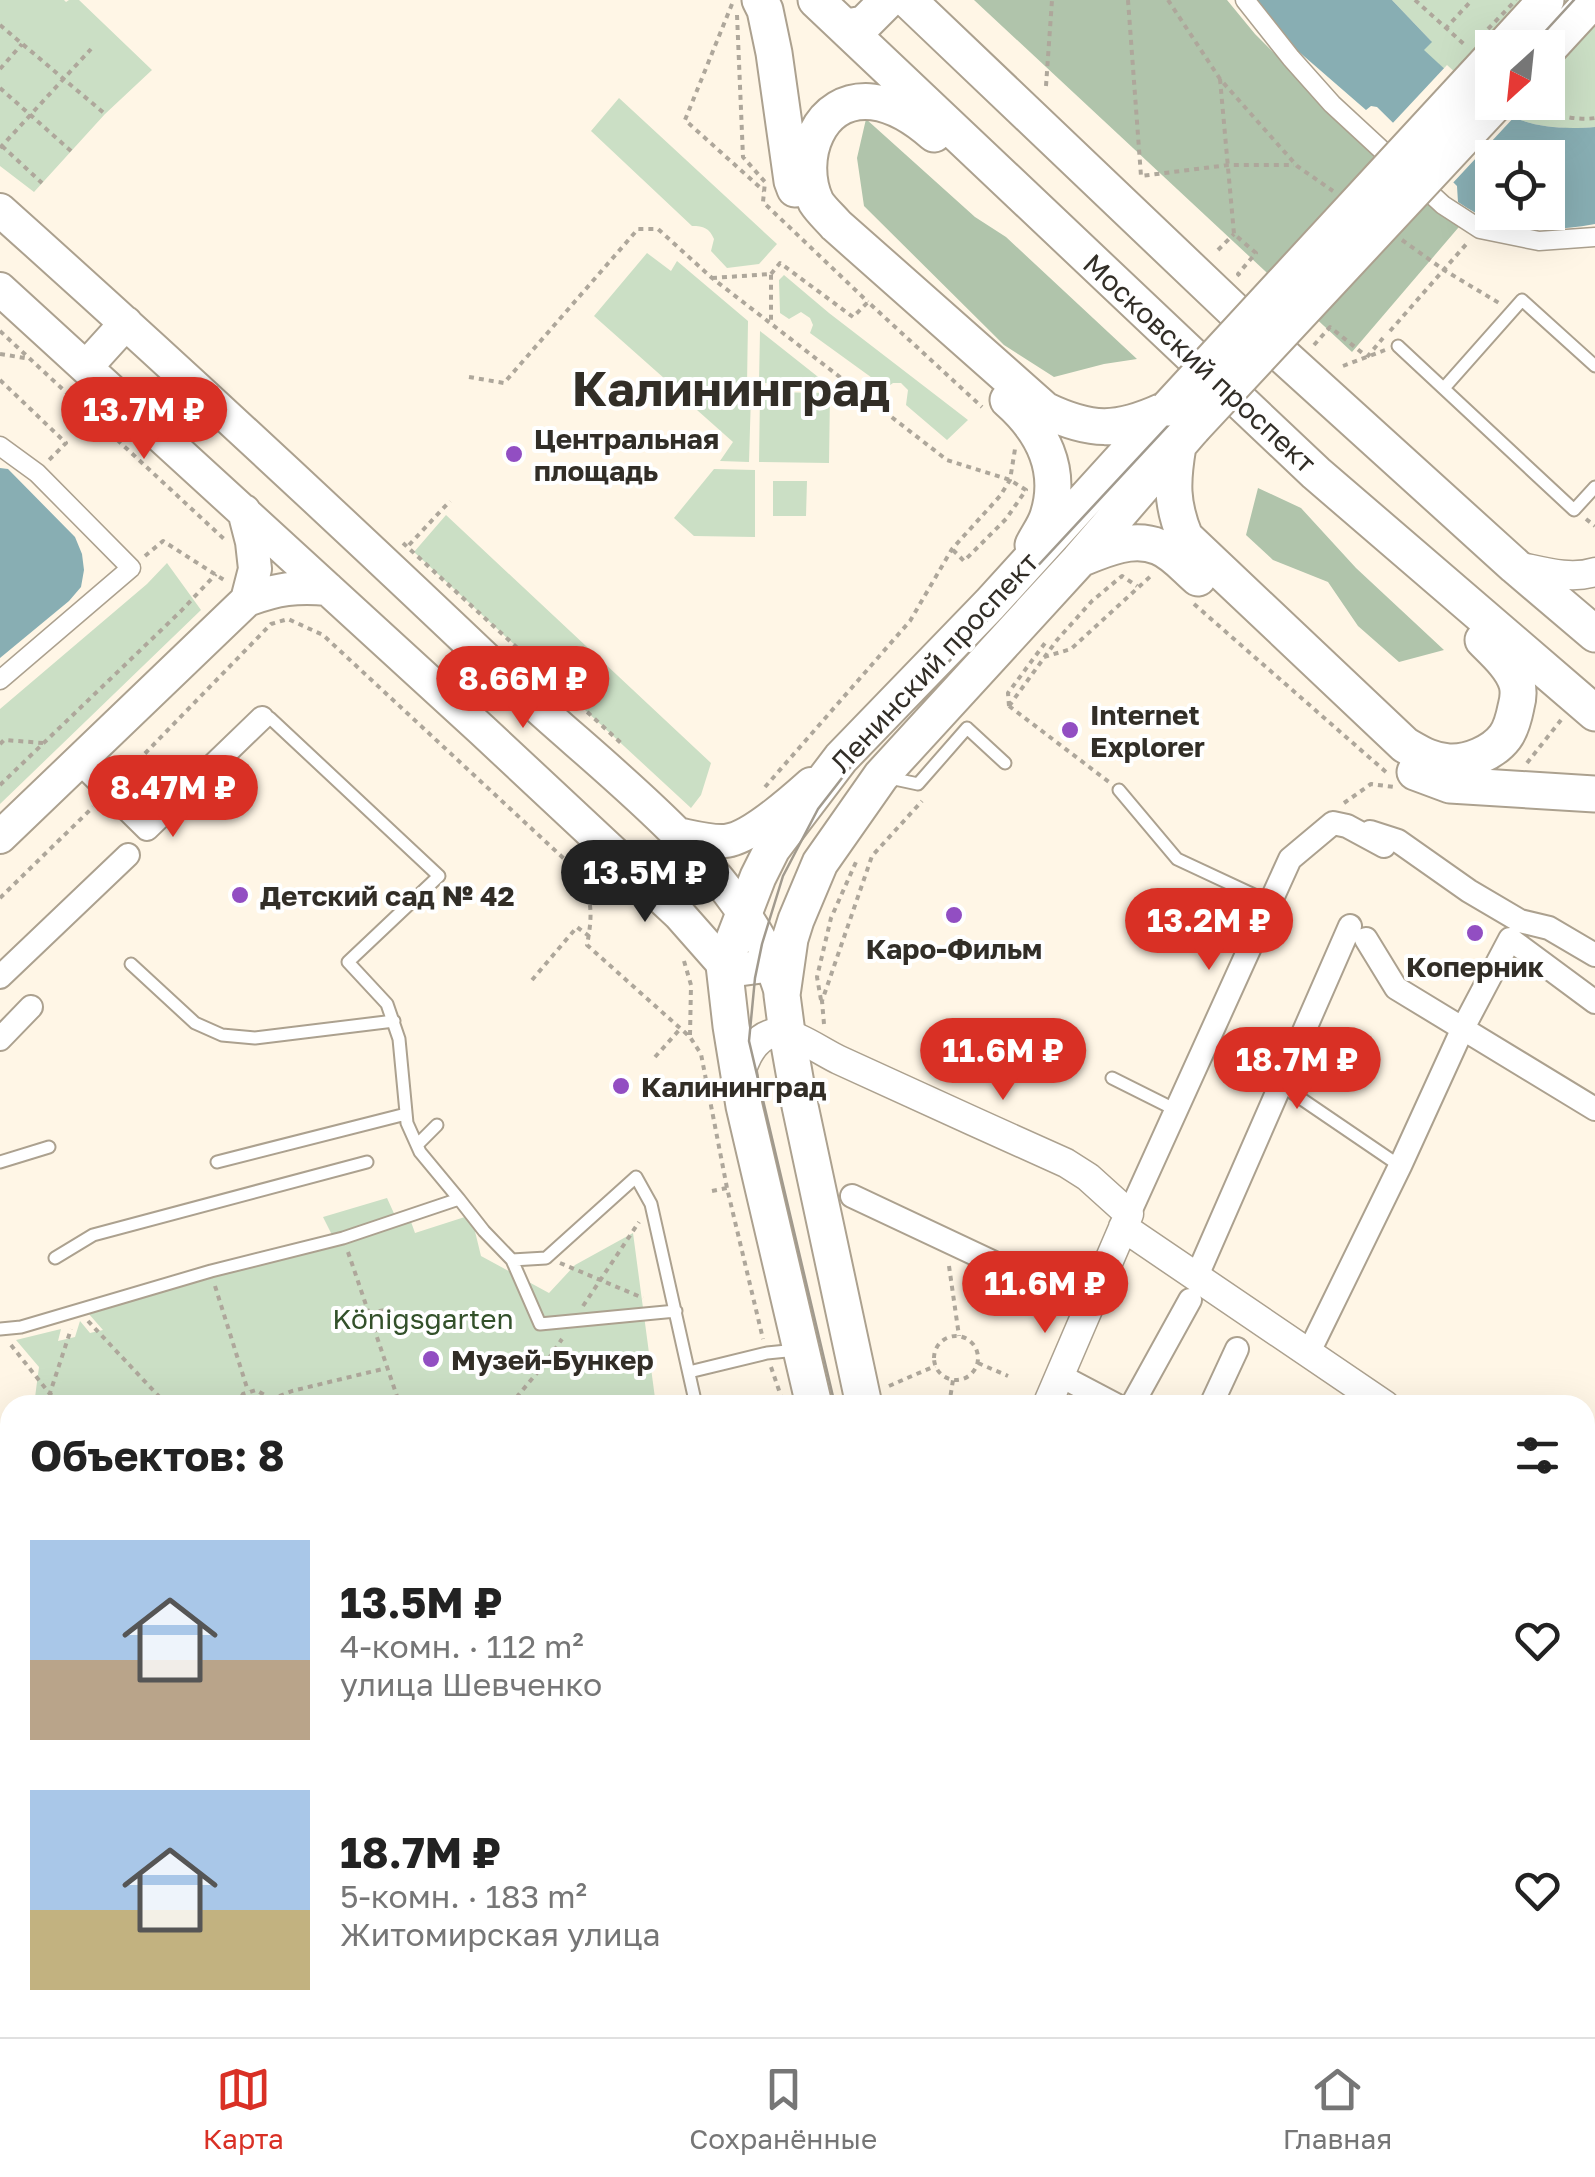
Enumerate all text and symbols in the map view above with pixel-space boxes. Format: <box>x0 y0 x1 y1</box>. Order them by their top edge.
north arrow <box>1475 30 1565 120</box>
map controls <box>1475 30 1565 230</box>
button: locate <box>1475 140 1565 230</box>
street label: Московский проспект <box>1077 247 1323 480</box>
district label: Калининград <box>572 359 890 417</box>
pin: 13.7M ₽ <box>52 377 236 462</box>
text: 13.7M ₽ <box>83 390 205 428</box>
place label: Центральная площадь <box>534 422 719 487</box>
marker: Центральная площадь <box>503 443 525 465</box>
street label: Ленинский проспект <box>823 545 1045 779</box>
pin: 8.66M ₽ <box>431 646 615 731</box>
text: 8.66M ₽ <box>458 659 588 697</box>
place label: Internet Explorer <box>1090 698 1205 763</box>
marker: Internet Explorer <box>1059 719 1081 741</box>
pin: 8.47M ₽ <box>81 755 265 840</box>
text: 8.47M ₽ <box>110 768 236 806</box>
pin: 13.5M ₽ <box>553 840 737 925</box>
text: 13.5M ₽ <box>583 853 707 891</box>
place label: Детский сад № 42 <box>260 879 515 912</box>
marker: Детский сад № 42 <box>229 884 251 906</box>
pin: 13.2M ₽ <box>1117 888 1301 973</box>
text: 13.2M ₽ <box>1147 901 1271 939</box>
marker: Каро-Фильм <box>943 904 965 926</box>
marker: Коперник <box>1464 922 1486 944</box>
place label: Каро-Фильм <box>866 932 1042 965</box>
place label: Коперник <box>1406 950 1544 983</box>
pin: 11.6M ₽ <box>911 1018 1095 1103</box>
pin: 18.7M ₽ <box>1205 1027 1389 1112</box>
text: 11.6M ₽ <box>942 1031 1064 1069</box>
text: 18.7M ₽ <box>1236 1040 1358 1078</box>
place label: Калининград <box>641 1070 826 1103</box>
marker: Калининград <box>610 1075 632 1097</box>
pin: 11.6M ₽ <box>953 1251 1137 1336</box>
text: 11.6M ₽ <box>984 1264 1106 1302</box>
park label: Königsgarten <box>332 1302 514 1335</box>
place label: Музей-Бункер <box>451 1343 654 1376</box>
marker: Музей-Бункер <box>420 1348 442 1370</box>
icon: filters <box>1510 1428 1565 1483</box>
text: Объектов: 8 <box>30 1430 285 1480</box>
text: 13.5M ₽ <box>340 1577 503 1627</box>
icon: home <box>110 1580 230 1700</box>
icon: heart <box>1510 1613 1565 1668</box>
text: 4-комн. · 112 m² <box>340 1627 584 1665</box>
text: улица Шевченко <box>340 1665 602 1703</box>
text: 18.7M ₽ <box>340 1827 501 1877</box>
icon: home <box>110 1830 230 1950</box>
icon: heart <box>1510 1863 1565 1918</box>
text: 5-комн. · 183 m² <box>340 1877 587 1915</box>
text: Житомирская улица <box>340 1915 661 1953</box>
tab: Карта <box>203 2062 284 2155</box>
tab: Сохранённые <box>689 2062 877 2155</box>
tab: Главная <box>1283 2062 1392 2155</box>

